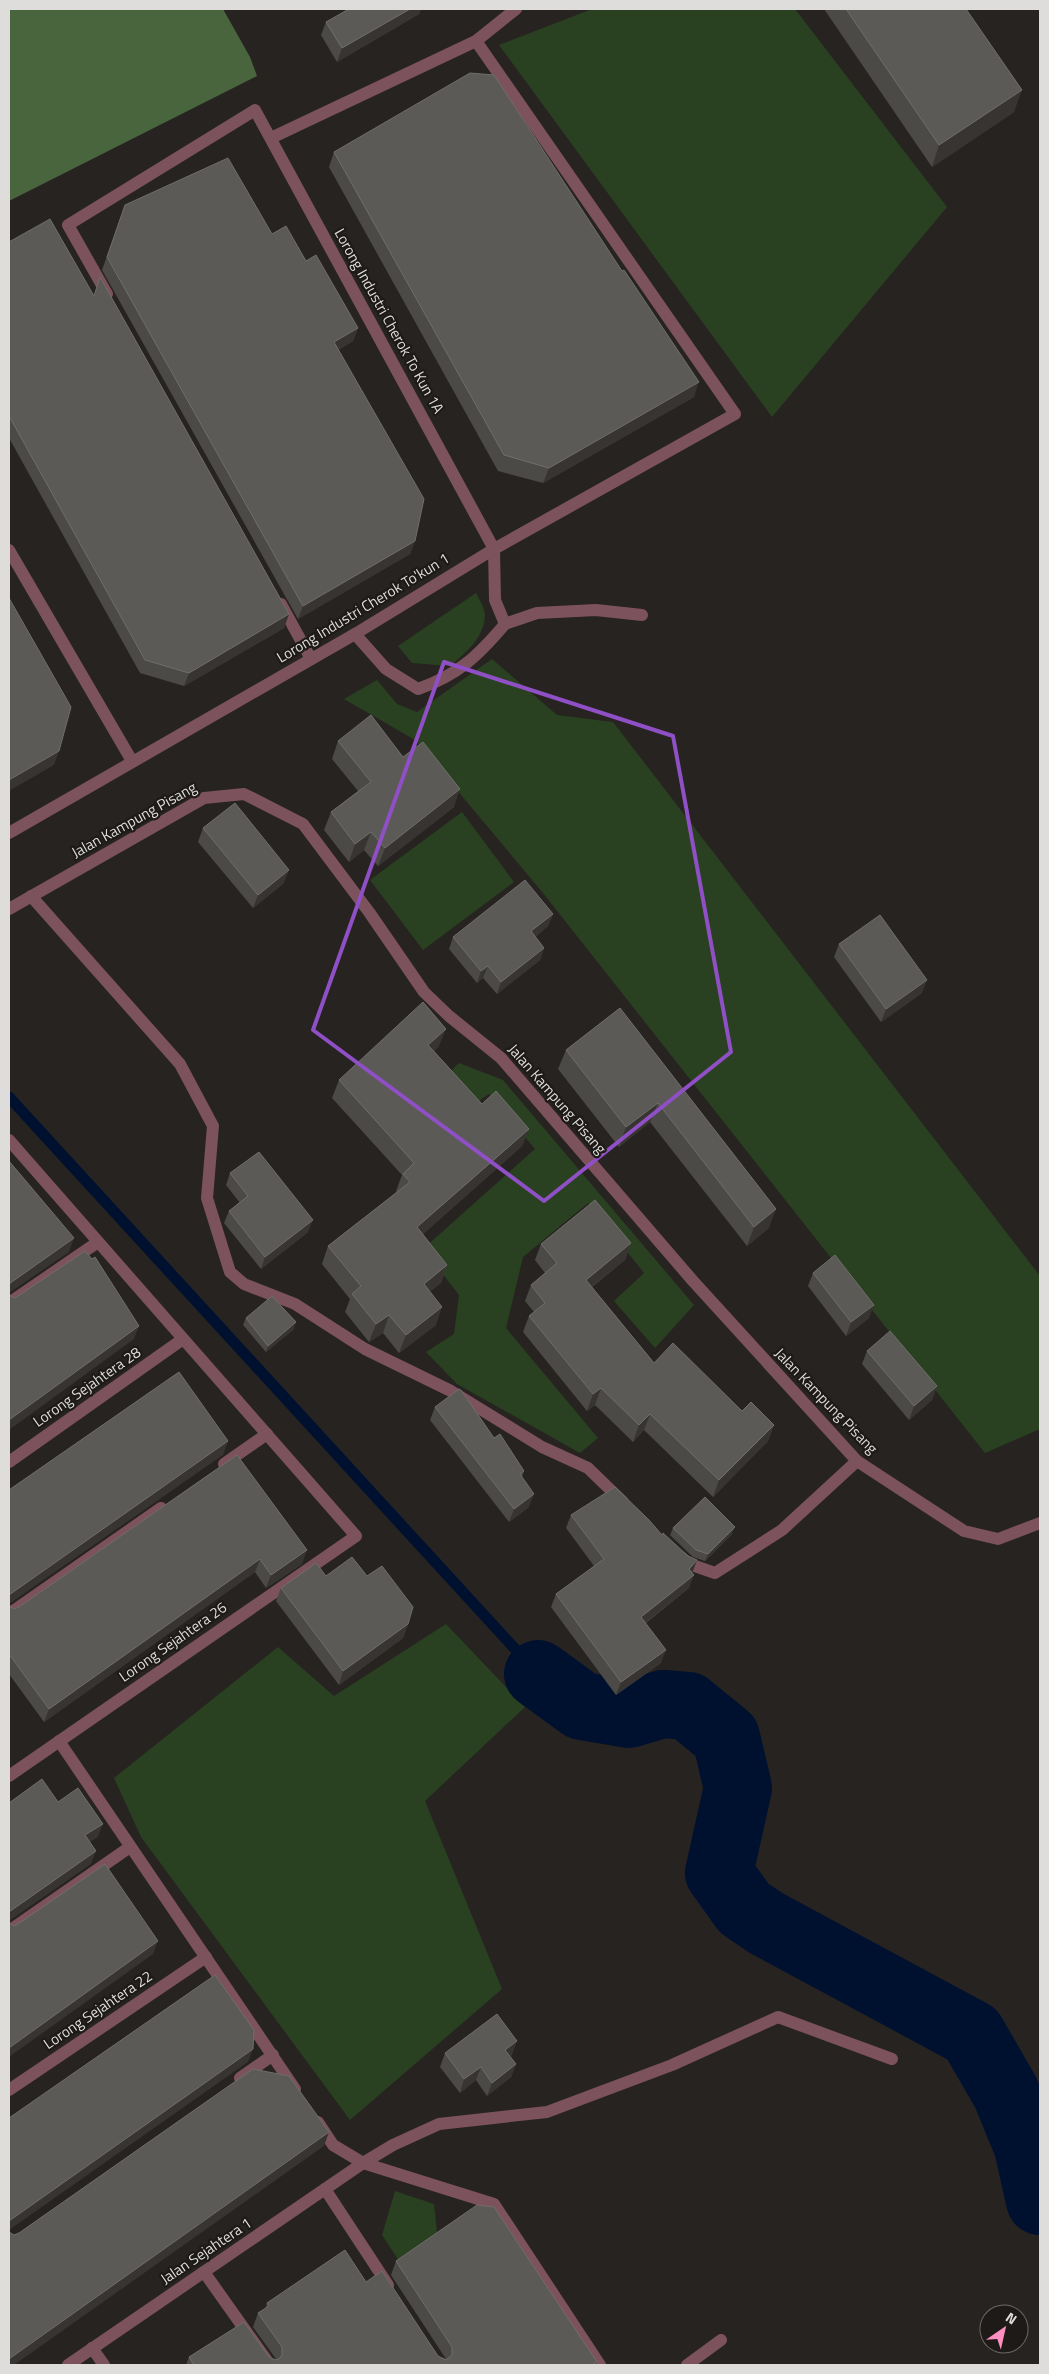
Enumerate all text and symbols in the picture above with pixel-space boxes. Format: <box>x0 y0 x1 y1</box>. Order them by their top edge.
street label: Lorong Industri Cherok To Kun 1A <box>329 224 450 418</box>
street label: Lorong Industri Cherok To'kun 1 <box>272 547 454 668</box>
street label: Jalan Kampung Pisang <box>67 775 201 864</box>
street label: Jalan Kampung Pisang <box>503 1038 612 1159</box>
street label: Lorong Sejahtera 28 <box>28 1341 145 1432</box>
street label: Jalan Kampung Pisang <box>769 1342 884 1459</box>
street label: Lorong Sejahtera 26 <box>114 1596 231 1687</box>
street label: Lorong Sejahtera 22 <box>39 1964 157 2055</box>
street label: Jalan Sejahtera 1 <box>155 2211 256 2290</box>
north arrow <box>979 2304 1029 2354</box>
text: N <box>1002 2306 1021 2329</box>

